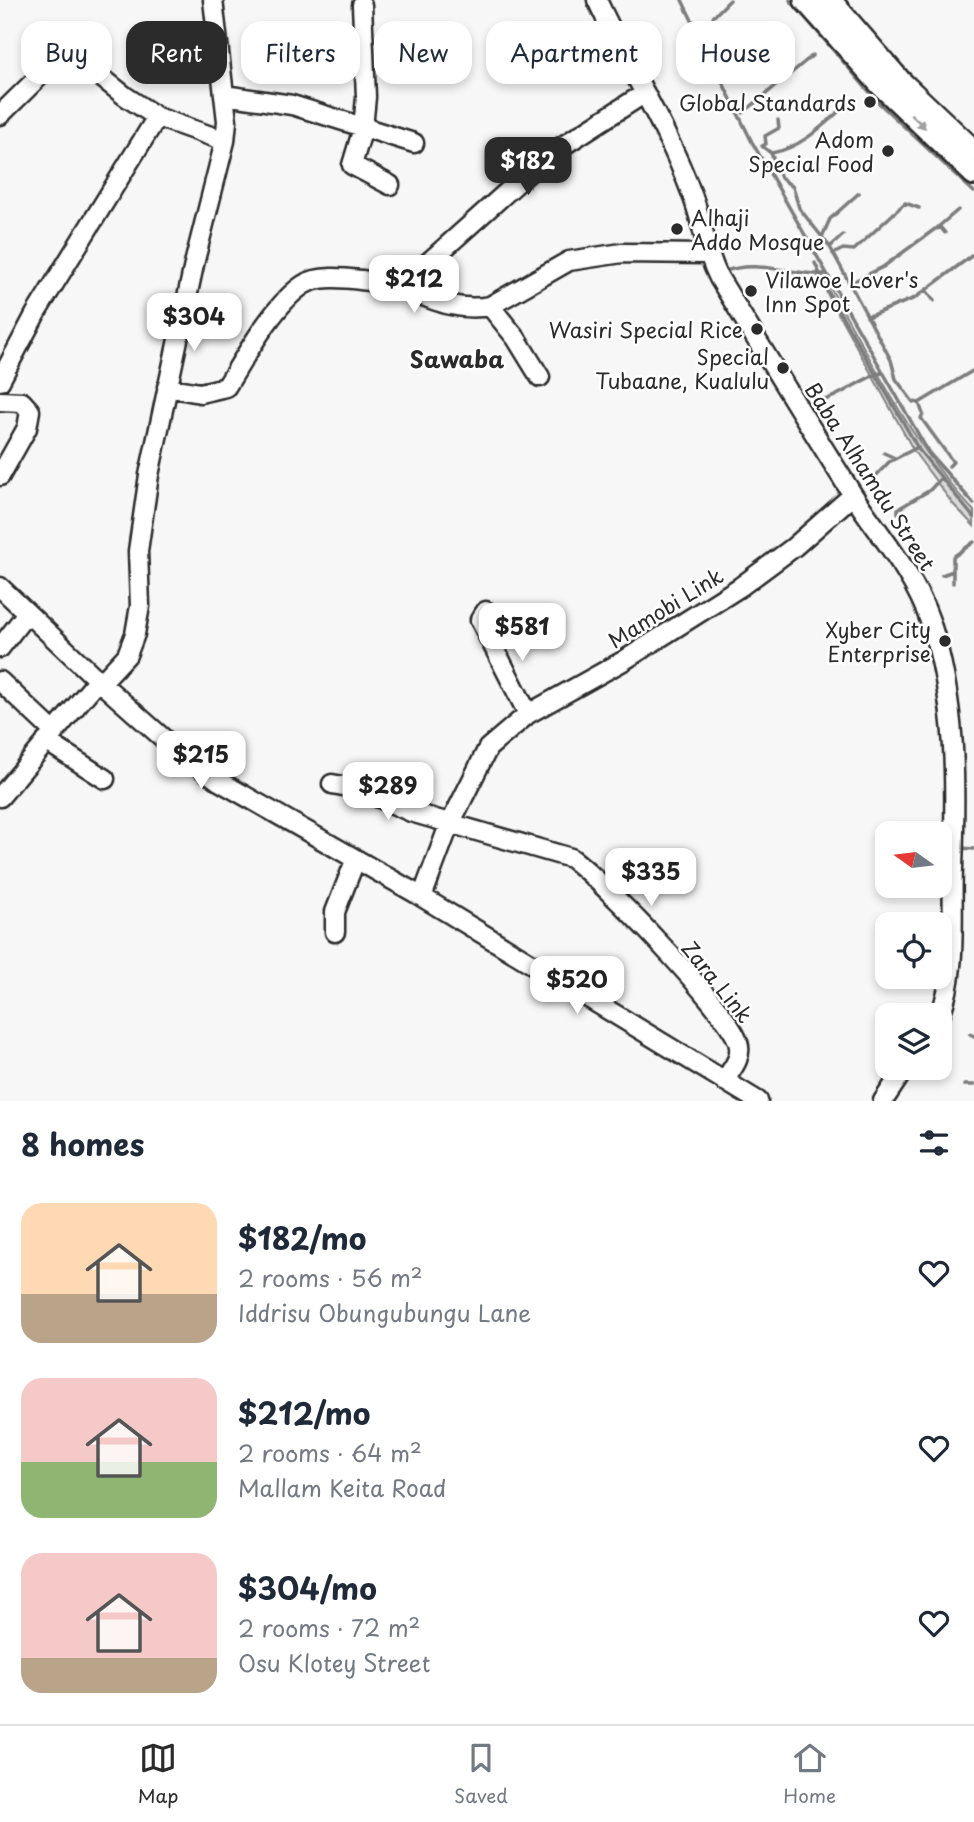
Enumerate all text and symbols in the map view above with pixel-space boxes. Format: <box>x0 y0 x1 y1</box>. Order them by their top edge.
chip: Buy <box>21 21 112 84</box>
chip: Rent <box>126 21 227 84</box>
chip: Filters <box>241 21 360 84</box>
chip: New <box>374 21 472 84</box>
chip: Apartment <box>486 21 662 84</box>
chip: House <box>676 21 795 84</box>
place label: Global Standards <box>679 86 856 118</box>
marker: Global Standards <box>862 94 878 110</box>
one-way arrow <box>910 112 927 129</box>
place label: Adom Special Food <box>748 123 874 179</box>
pin: $182 <box>487 138 569 197</box>
text: $182 <box>501 142 555 177</box>
marker: Adom Special Food <box>880 143 896 159</box>
place label: Alhaji Addo Mosque <box>691 201 825 257</box>
marker: Alhaji Addo Mosque <box>669 221 685 237</box>
pin: $212 <box>373 256 455 315</box>
text: $212 <box>385 260 443 295</box>
place label: Vilawoe Lover's Inn Spot <box>765 263 918 319</box>
marker: Vilawoe Lover's Inn Spot <box>743 283 759 299</box>
pin: $304 <box>153 294 235 353</box>
text: $304 <box>163 298 225 333</box>
place label: Wasiri Special Rice <box>549 313 743 345</box>
marker: Wasiri Special Rice <box>749 321 765 337</box>
place label: Special Tubaane, Kualulu <box>595 340 769 396</box>
district label: Sawaba <box>410 341 504 376</box>
marker: Special Tubaane, Kualulu <box>775 360 791 376</box>
street label: Baba Alhamdu Street <box>798 375 944 577</box>
street label: Mamobi Link <box>601 559 729 655</box>
pin: $581 <box>481 604 563 663</box>
text: $581 <box>495 608 549 643</box>
place label: Xyber City Enterprise <box>825 613 931 669</box>
marker: Xyber City Enterprise <box>937 633 953 649</box>
pin: $215 <box>160 732 242 791</box>
text: $215 <box>173 736 229 771</box>
pin: $289 <box>347 762 429 822</box>
text: $289 <box>359 767 417 802</box>
north arrow <box>875 821 952 898</box>
map controls <box>875 821 952 1080</box>
pin: $335 <box>610 848 692 908</box>
text: $335 <box>621 853 681 888</box>
button: locate <box>875 912 952 989</box>
street label: Zara Link <box>675 933 761 1029</box>
pin: $520 <box>536 956 618 1016</box>
text: $520 <box>546 961 608 996</box>
button: layers <box>875 1003 952 1080</box>
text: 8 homes <box>21 1121 144 1166</box>
icon: filters <box>915 1124 953 1162</box>
text: $182/mo <box>238 1215 366 1260</box>
icon: home <box>77 1231 161 1315</box>
icon: heart <box>915 1254 953 1292</box>
text: 2 rooms · 56 m² <box>238 1260 423 1295</box>
text: Iddrisu Obungubungu Lane <box>238 1295 531 1330</box>
text: $212/mo <box>238 1390 370 1435</box>
icon: home <box>77 1406 161 1490</box>
icon: heart <box>915 1429 953 1467</box>
text: 2 rooms · 64 m² <box>238 1435 422 1470</box>
text: Mallam Keita Road <box>238 1470 447 1505</box>
text: $304/mo <box>238 1565 377 1610</box>
icon: home <box>77 1581 161 1665</box>
icon: heart <box>915 1604 953 1642</box>
text: 2 rooms · 72 m² <box>238 1610 420 1645</box>
text: Osu Klotey Street <box>238 1645 430 1680</box>
tab: Map <box>138 1739 178 1809</box>
tab: Saved <box>454 1739 508 1809</box>
tab: Home <box>783 1739 836 1809</box>

